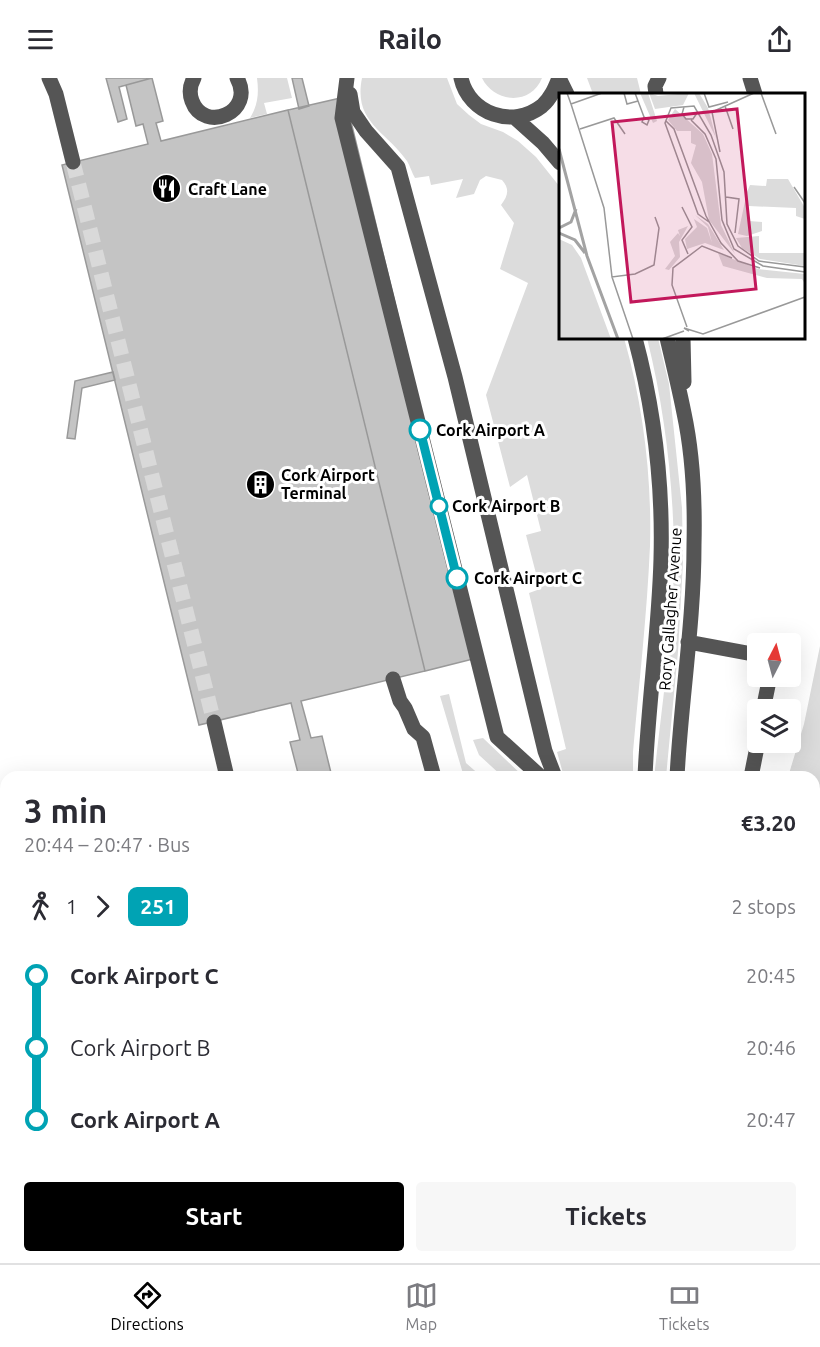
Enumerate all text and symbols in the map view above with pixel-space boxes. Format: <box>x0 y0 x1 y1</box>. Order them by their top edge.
icon: menu <box>24 23 57 56</box>
icon: share <box>763 23 796 56</box>
text: Railo <box>378 24 442 54</box>
inset map <box>559 93 805 339</box>
restaurant icon: Craft Lane <box>151 173 183 205</box>
place label: Craft Lane <box>188 180 267 198</box>
marker: Cork Airport A <box>409 419 431 441</box>
place label: Cork Airport A <box>436 421 546 439</box>
place label: Cork Airport Terminal <box>281 466 375 502</box>
building icon: Cork Airport Terminal <box>244 468 276 500</box>
marker: Cork Airport B <box>430 497 448 515</box>
place label: Cork Airport B <box>452 497 560 515</box>
street label: Rory Gallagher Avenue <box>655 527 685 691</box>
marker: Cork Airport C <box>446 567 468 589</box>
place label: Cork Airport C <box>474 569 582 587</box>
north arrow <box>747 633 801 687</box>
map controls <box>747 633 801 753</box>
button: layers <box>747 699 801 753</box>
text: 3 min <box>24 792 107 829</box>
text: €3.20 <box>741 810 796 835</box>
text: 20:44 – 20:47 · Bus <box>24 833 190 856</box>
icon: walk <box>24 890 57 923</box>
icon: forward <box>86 890 119 923</box>
text: 251 <box>140 894 176 918</box>
text: 1 <box>66 895 77 918</box>
text: 2 stops <box>732 895 796 918</box>
text: Cork Airport C <box>70 963 219 988</box>
text: 20:45 <box>746 964 796 987</box>
text: Cork Airport B <box>70 1035 211 1060</box>
text: 20:46 <box>746 1036 796 1059</box>
text: Cork Airport A <box>70 1107 220 1132</box>
text: 20:47 <box>746 1108 796 1131</box>
button: Start <box>24 1182 404 1251</box>
button: Tickets <box>416 1182 796 1251</box>
tab: Directions <box>111 1279 184 1333</box>
tab: Map <box>405 1279 438 1333</box>
tab: Tickets <box>659 1279 709 1333</box>

